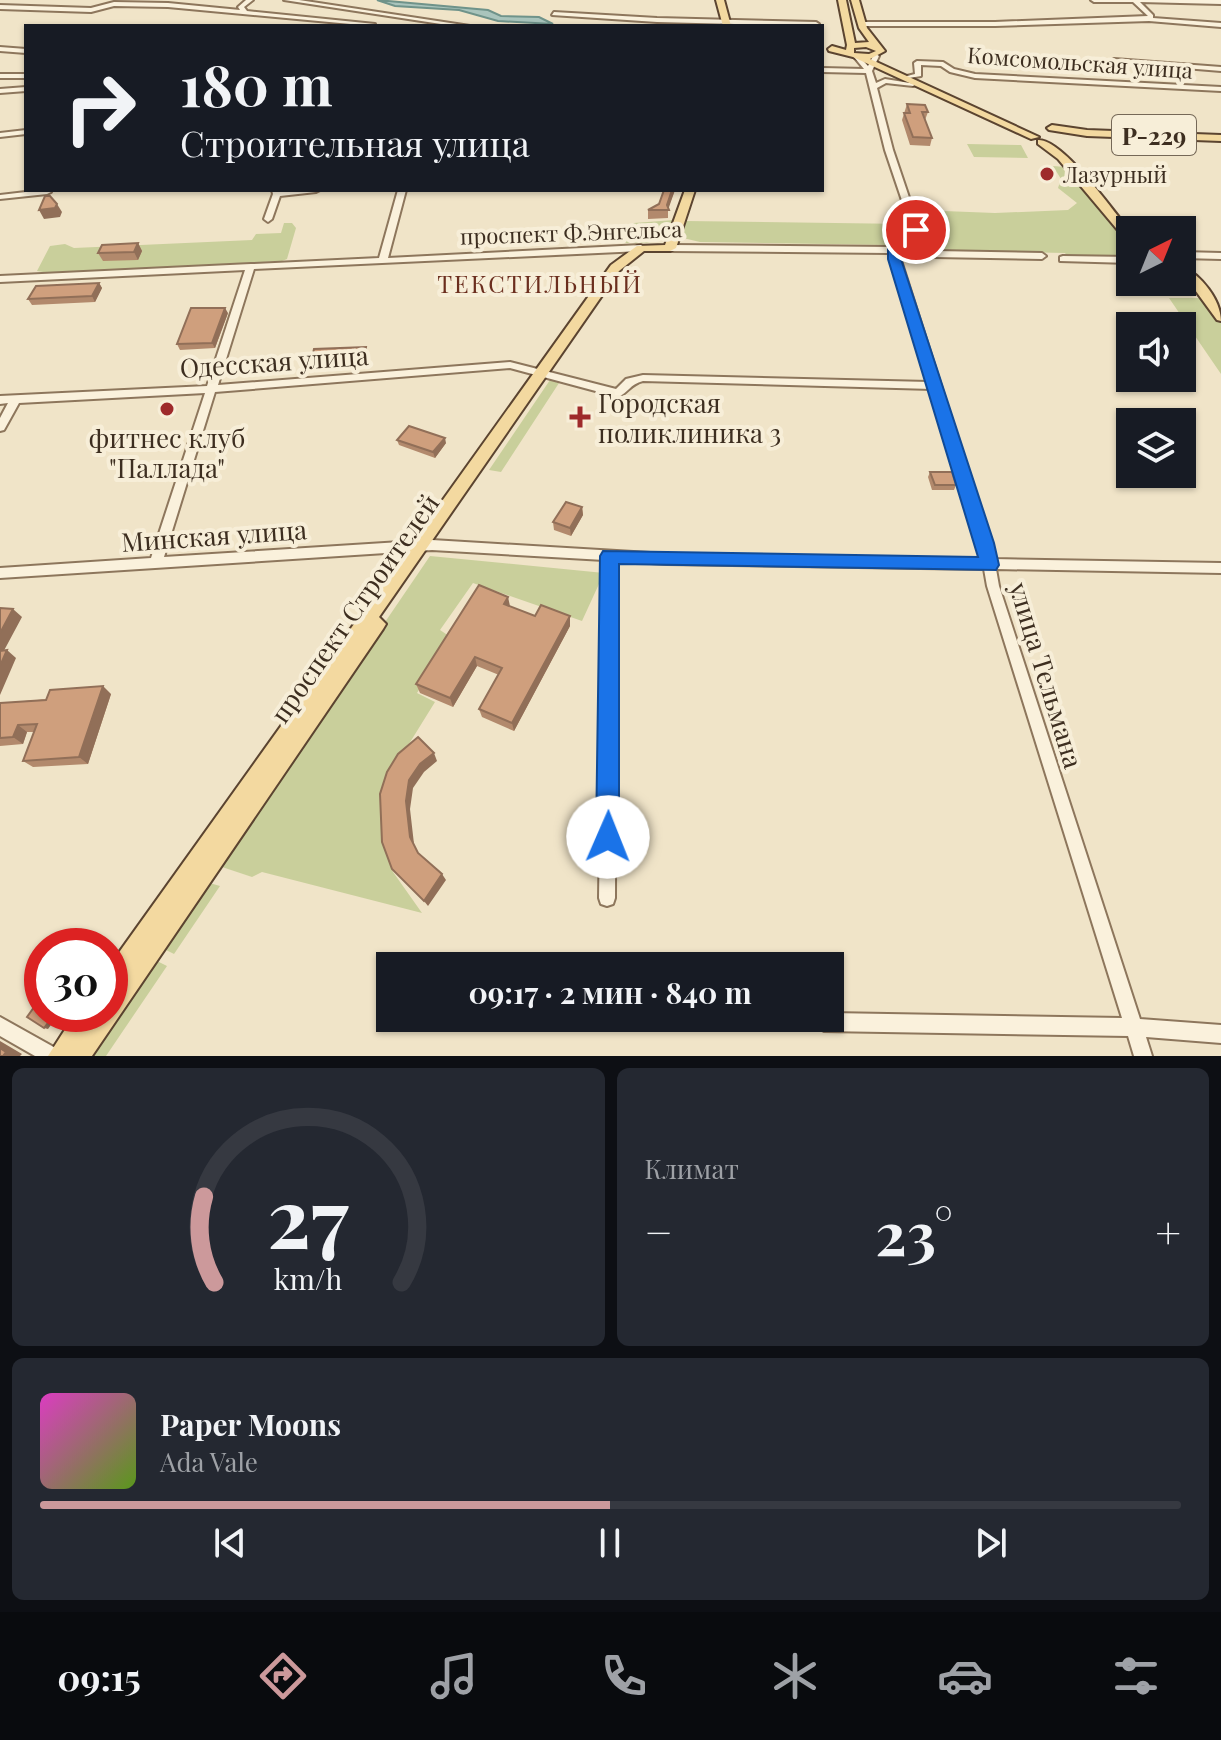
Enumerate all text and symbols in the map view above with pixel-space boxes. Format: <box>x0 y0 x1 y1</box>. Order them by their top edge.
street label: Комсомольская улица <box>966 39 1194 85</box>
text: 180 m <box>180 46 333 121</box>
icon: right <box>48 56 152 160</box>
road number: Р-229 <box>1112 115 1196 155</box>
text: Строительная улица <box>180 118 530 166</box>
place label: Лазурный <box>1062 159 1167 189</box>
marker: Лазурный <box>1038 165 1056 183</box>
pin <box>882 196 950 264</box>
icon: arrive <box>894 208 938 252</box>
street label: проспект Ф.Энгельса <box>459 213 683 251</box>
north arrow <box>1116 216 1196 296</box>
map controls <box>1116 216 1196 488</box>
district label: ТЕКСТИЛЬНЫЙ <box>437 267 643 299</box>
button: sound <box>1116 312 1196 392</box>
street label: Одесская улица <box>178 337 370 385</box>
place label: Городская поликлиника 3 <box>598 385 781 450</box>
marker: фитнес клуб "Паллада" <box>158 400 176 418</box>
marker: Городская поликлиника 3 <box>569 406 591 428</box>
button: layers <box>1116 408 1196 488</box>
place label: фитнес клуб "Паллада" <box>89 420 245 485</box>
street label: проспект Строителей <box>262 487 446 729</box>
street label: Минская улица <box>120 511 308 559</box>
street label: улица Тельмана <box>1002 577 1092 772</box>
position arrow <box>566 795 650 879</box>
speed limit sign: 30 <box>24 928 128 1032</box>
text: 09:17 · 2 мин · 840 m <box>468 972 752 1012</box>
text: Климат <box>645 1151 739 1186</box>
text: 27 <box>268 1159 349 1270</box>
text: 23° <box>875 1191 953 1271</box>
text: − <box>645 1201 673 1260</box>
text: + <box>1155 1201 1181 1260</box>
text: km/h <box>274 1259 343 1297</box>
text: Paper Moons <box>160 1404 341 1444</box>
text: Ada Vale <box>160 1444 258 1479</box>
icon: previous <box>208 1521 252 1565</box>
icon: pause <box>588 1521 632 1565</box>
icon: next <box>969 1521 1013 1565</box>
icon: directions <box>255 1648 311 1704</box>
icon: music <box>426 1648 482 1704</box>
icon: phone <box>596 1648 652 1704</box>
icon: climate <box>767 1648 823 1704</box>
icon: car <box>937 1648 993 1704</box>
icon: filters <box>1108 1648 1164 1704</box>
text: 09:15 <box>57 1652 141 1700</box>

